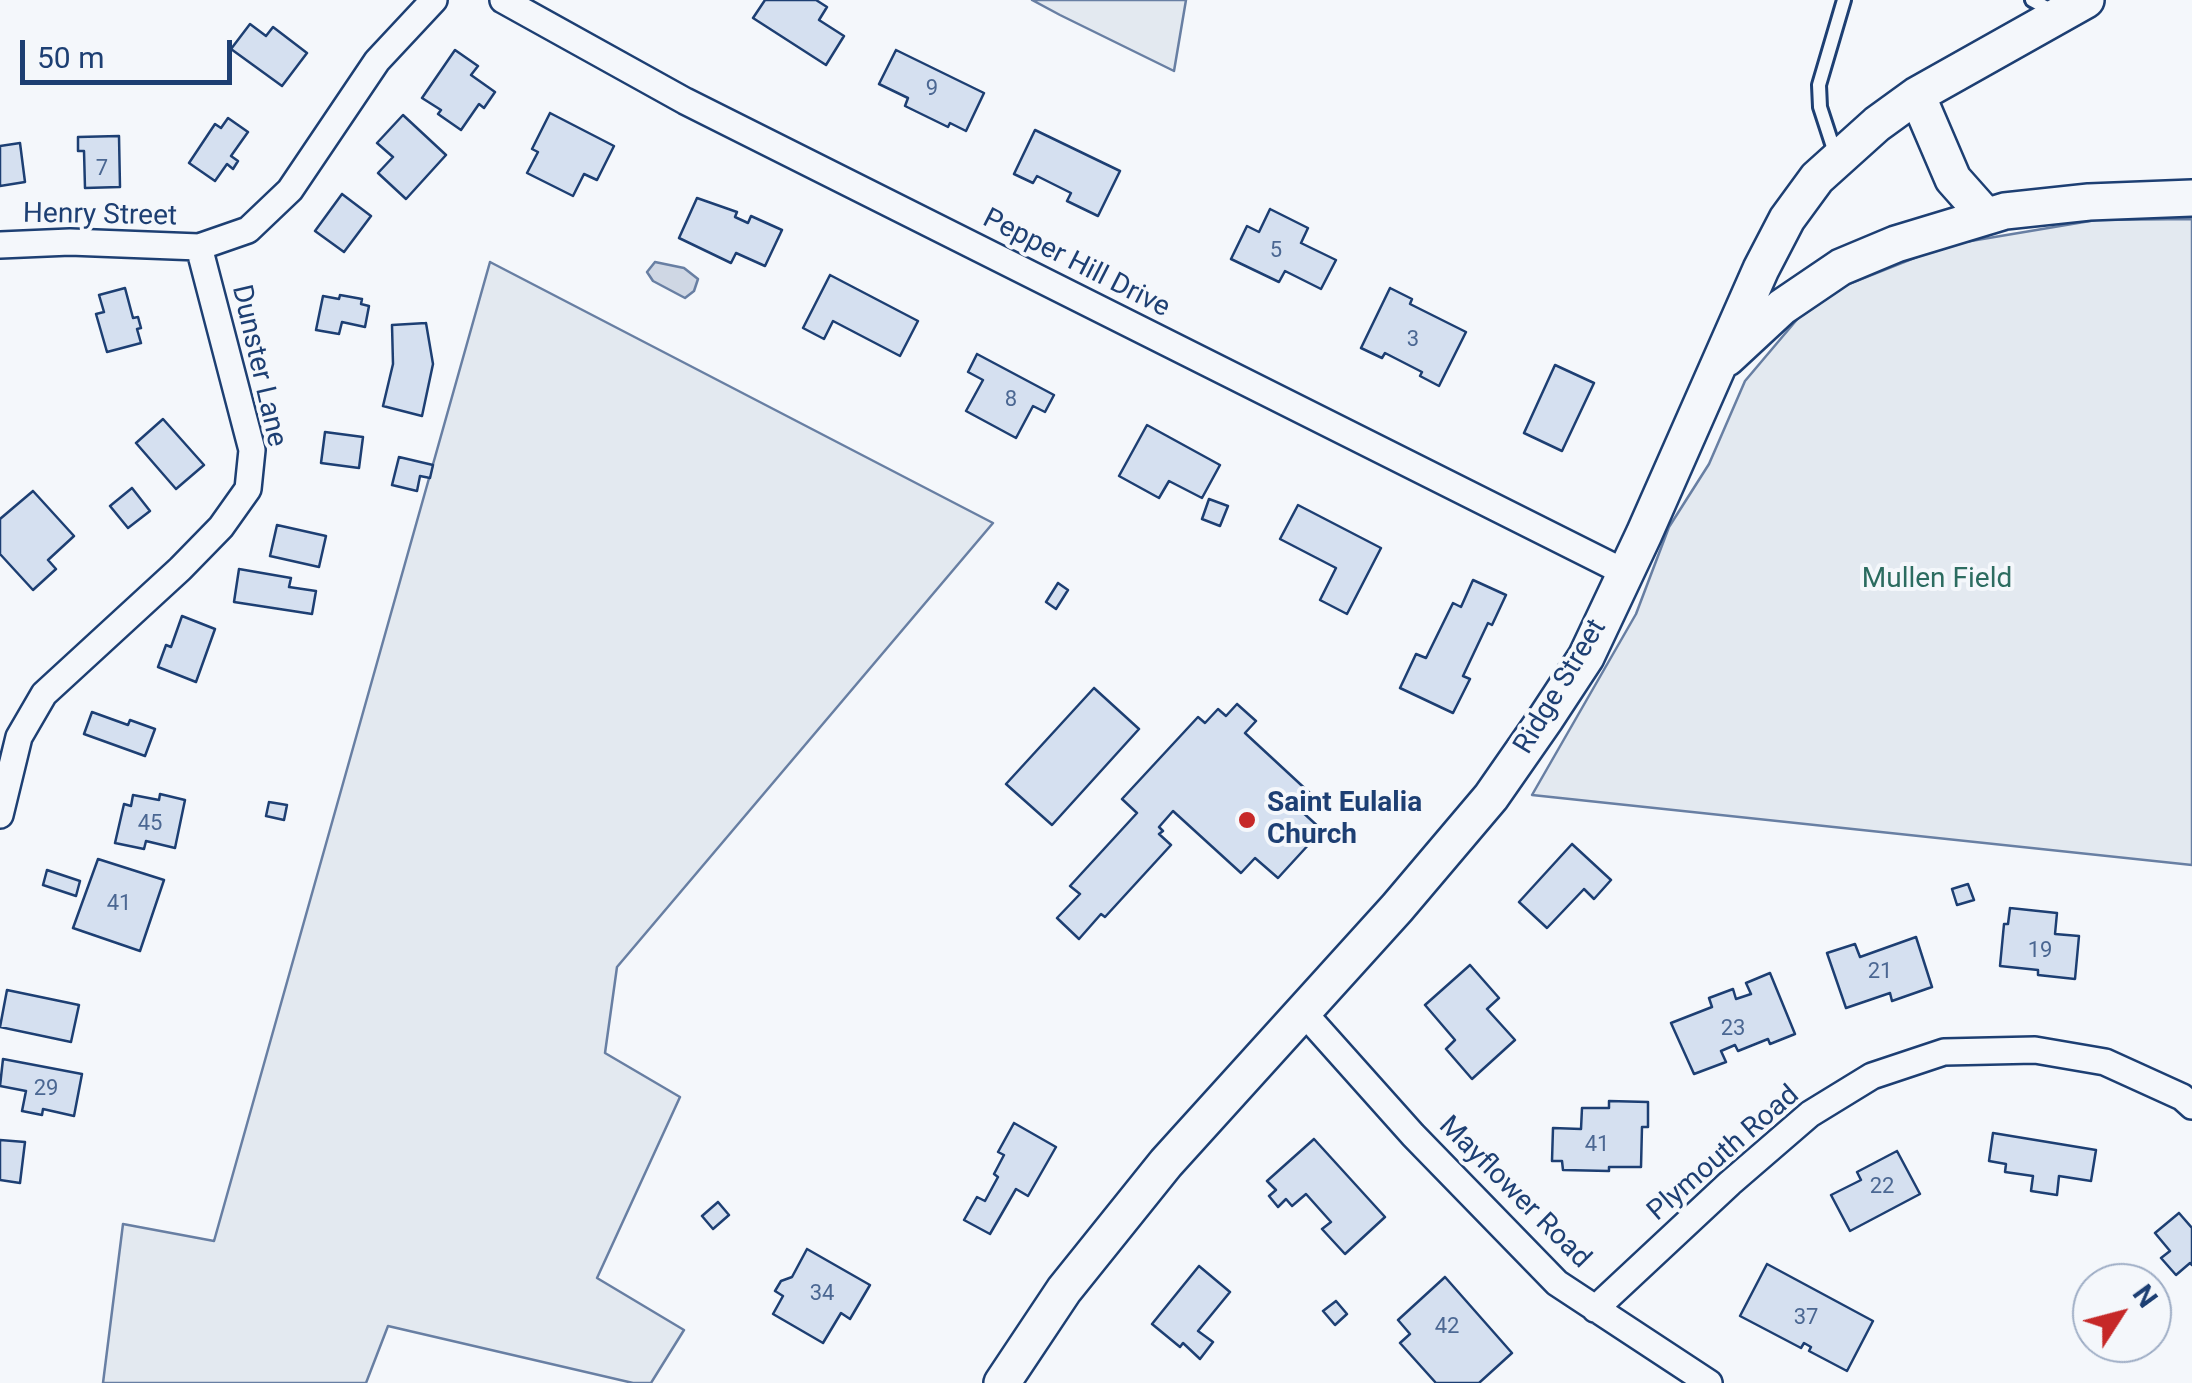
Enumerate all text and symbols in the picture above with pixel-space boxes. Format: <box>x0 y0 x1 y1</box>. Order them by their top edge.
scale bar <box>25 20 238 82</box>
text: 50 m <box>37 40 104 75</box>
house number: 9 <box>926 76 938 102</box>
house number: 7 <box>96 156 108 182</box>
street label: Henry Street <box>23 198 177 234</box>
street label: Pepper Hill Drive <box>977 202 1175 326</box>
house number: 5 <box>1270 238 1282 264</box>
street label: Dunster Lane <box>223 282 293 450</box>
house number: 3 <box>1407 327 1419 353</box>
house number: 8 <box>1005 387 1017 413</box>
park label: Mullen Field <box>1862 563 2012 597</box>
street label: Ridge Street <box>1508 614 1614 760</box>
place label: Saint Eulalia Church <box>1267 787 1422 853</box>
marker: Saint Eulalia Church <box>1236 809 1258 831</box>
house number: 45 <box>138 811 162 837</box>
house number: 41 <box>107 891 131 917</box>
house number: 19 <box>2028 938 2052 964</box>
house number: 21 <box>1868 959 1892 985</box>
house number: 23 <box>1721 1016 1745 1042</box>
house number: 29 <box>34 1076 58 1102</box>
street label: Plymouth Road <box>1641 1079 1807 1229</box>
street label: Mayflower Road <box>1431 1110 1597 1276</box>
house number: 41 <box>1585 1132 1609 1158</box>
house number: 22 <box>1870 1174 1894 1200</box>
north arrow <box>2072 1263 2172 1363</box>
text: N <box>2126 1279 2164 1314</box>
house number: 34 <box>810 1281 834 1307</box>
house number: 37 <box>1794 1305 1818 1331</box>
house number: 42 <box>1435 1314 1459 1340</box>

